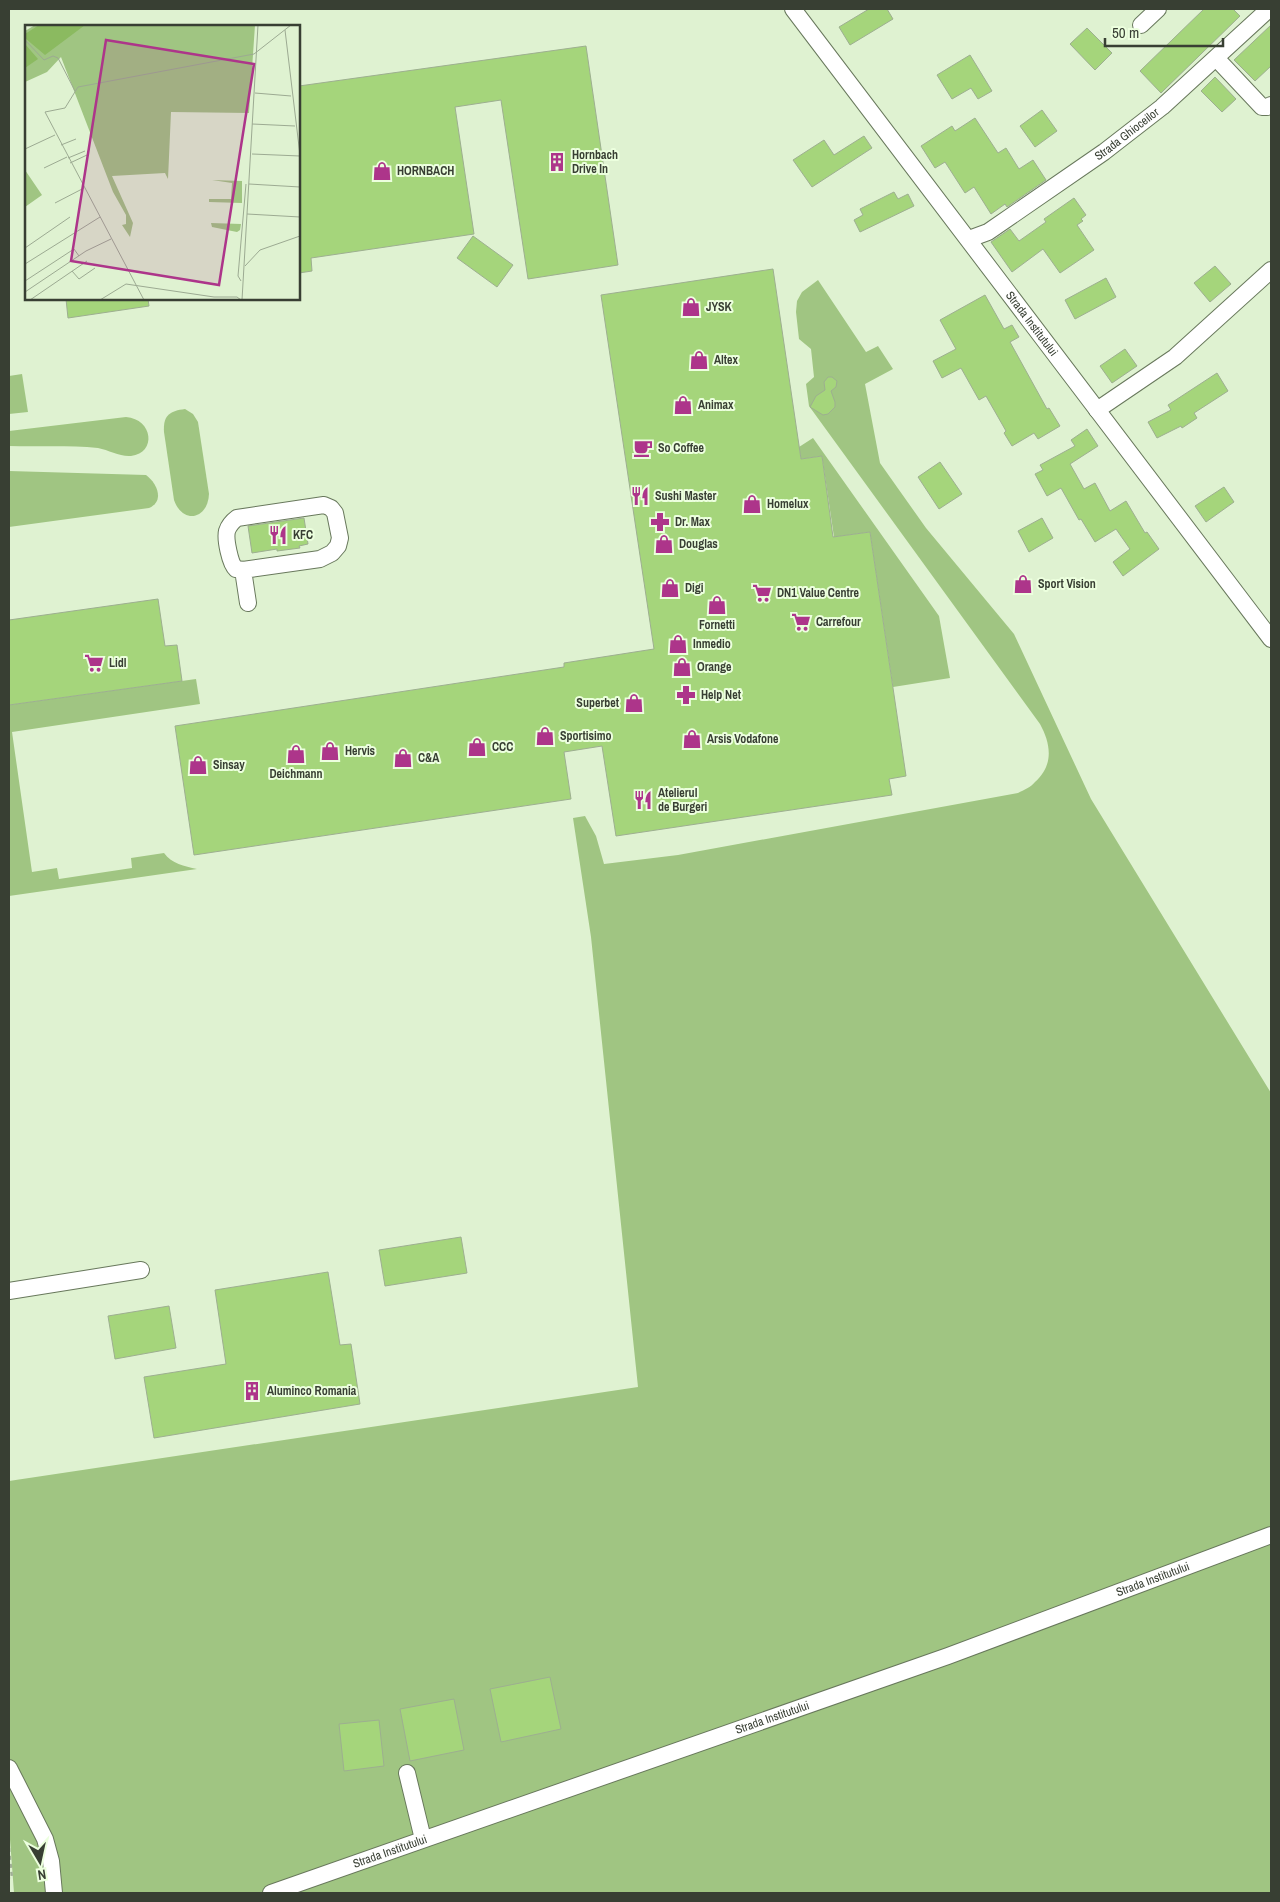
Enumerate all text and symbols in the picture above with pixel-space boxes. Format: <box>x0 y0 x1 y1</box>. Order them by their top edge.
scale bar <box>1105 15 1222 47</box>
text: 50 m <box>1112 22 1139 43</box>
inset map <box>25 25 300 300</box>
street label: Strada Ghioceilor <box>1091 104 1163 164</box>
place label: Hornbach Drive In <box>572 147 618 177</box>
building icon: Hornbach Drive In <box>546 151 568 173</box>
shop icon: HORNBACH <box>371 160 393 182</box>
place label: HORNBACH <box>397 163 454 179</box>
street label: Strada Institutului <box>1002 288 1062 359</box>
shop icon: JYSK <box>680 296 702 318</box>
place label: JYSK <box>706 299 733 315</box>
shop icon: Altex <box>688 349 710 371</box>
place label: Altex <box>714 352 739 368</box>
shop icon: Animax <box>672 394 694 416</box>
place label: Animax <box>698 397 734 413</box>
cafe icon: So Coffee <box>632 437 654 459</box>
place label: So Coffee <box>658 440 704 456</box>
restaurant icon: Sushi Master <box>629 485 651 507</box>
place label: Sushi Master <box>655 488 716 504</box>
shop icon: Homelux <box>741 493 763 515</box>
place label: Homelux <box>767 496 809 512</box>
pharmacy icon: Dr. Max <box>649 511 671 533</box>
place label: Dr. Max <box>675 514 711 530</box>
restaurant icon: KFC <box>267 524 289 546</box>
place label: KFC <box>293 527 313 543</box>
shop icon: Douglas <box>653 533 675 555</box>
place label: Douglas <box>679 536 718 552</box>
shop icon: Sport Vision <box>1012 573 1034 595</box>
place label: Sport Vision <box>1038 576 1096 592</box>
shop icon: Digi <box>659 577 681 599</box>
place label: Digi <box>685 580 704 596</box>
supermarket icon: DN1 Value Centre <box>751 582 773 604</box>
place label: DN1 Value Centre <box>777 585 860 601</box>
shop icon: Fornetti <box>706 594 728 616</box>
supermarket icon: Carrefour <box>790 611 812 633</box>
place label: Carrefour <box>816 614 861 630</box>
place label: Fornetti <box>699 617 735 633</box>
shop icon: Inmedio <box>667 633 689 655</box>
place label: Inmedio <box>693 636 731 652</box>
supermarket icon: Lidl <box>83 652 105 674</box>
place label: Lidl <box>109 655 127 671</box>
shop icon: Orange <box>671 656 693 678</box>
place label: Orange <box>697 659 732 675</box>
pharmacy icon: Help Net <box>675 684 697 706</box>
place label: Help Net <box>701 687 742 703</box>
shop icon: Superbet <box>623 692 645 714</box>
place label: Superbet <box>576 695 620 711</box>
shop icon: Sportisimo <box>534 725 556 747</box>
place label: Sportisimo <box>560 728 611 744</box>
shop icon: Arsis Vodafone <box>681 728 703 750</box>
place label: Arsis Vodafone <box>707 731 779 747</box>
shop icon: CCC <box>466 736 488 758</box>
place label: CCC <box>492 739 513 755</box>
shop icon: Hervis <box>319 740 341 762</box>
shop icon: Deichmann <box>285 743 307 765</box>
place label: Hervis <box>345 743 376 759</box>
shop icon: C&A <box>392 747 414 769</box>
place label: C&A <box>418 750 440 766</box>
shop icon: Sinsay <box>187 754 209 776</box>
place label: Sinsay <box>213 757 245 773</box>
place label: Deichmann <box>269 766 323 782</box>
place label: Atelierul de Burgeri <box>658 785 707 815</box>
restaurant icon: Atelierul de Burgeri <box>632 789 654 811</box>
building icon: Aluminco Romania <box>241 1380 263 1402</box>
place label: Aluminco Romania <box>267 1383 357 1399</box>
street label: Strada Institutului <box>1114 1558 1192 1600</box>
street label: Strada Institutului <box>733 1697 811 1738</box>
street label: Strada Institutului <box>351 1831 429 1872</box>
north arrow <box>15 1837 65 1887</box>
text: N <box>37 1865 48 1884</box>

